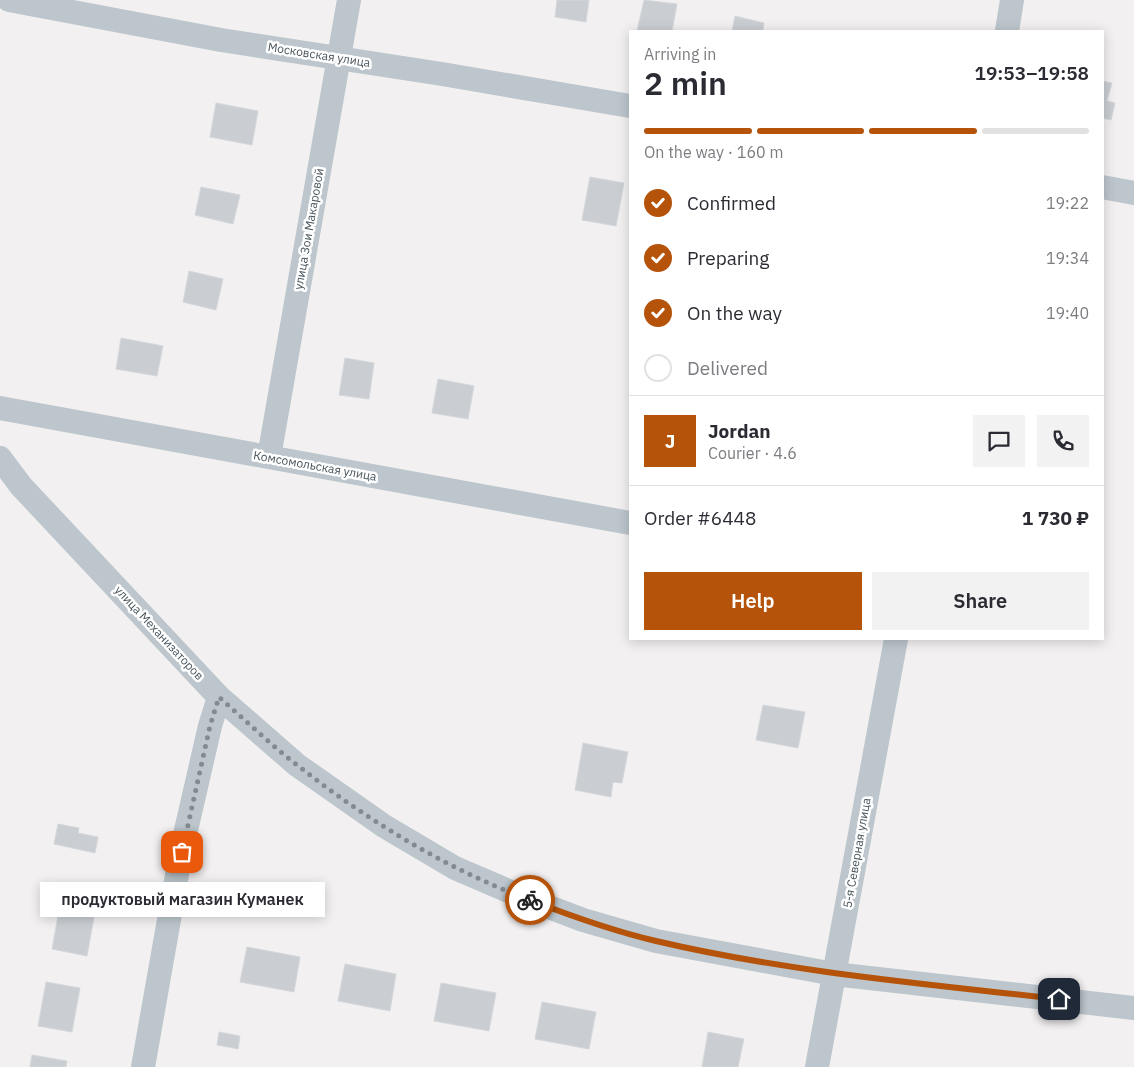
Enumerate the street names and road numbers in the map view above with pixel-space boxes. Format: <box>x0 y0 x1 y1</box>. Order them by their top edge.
street label: Московская улица <box>267 39 372 70</box>
street label: улица Зои Макаровой <box>290 167 327 291</box>
street label: Комсомольская улица <box>252 447 378 484</box>
street label: улица Механизаторов <box>112 582 207 683</box>
street label: 5-я Северная улица <box>839 796 874 909</box>

